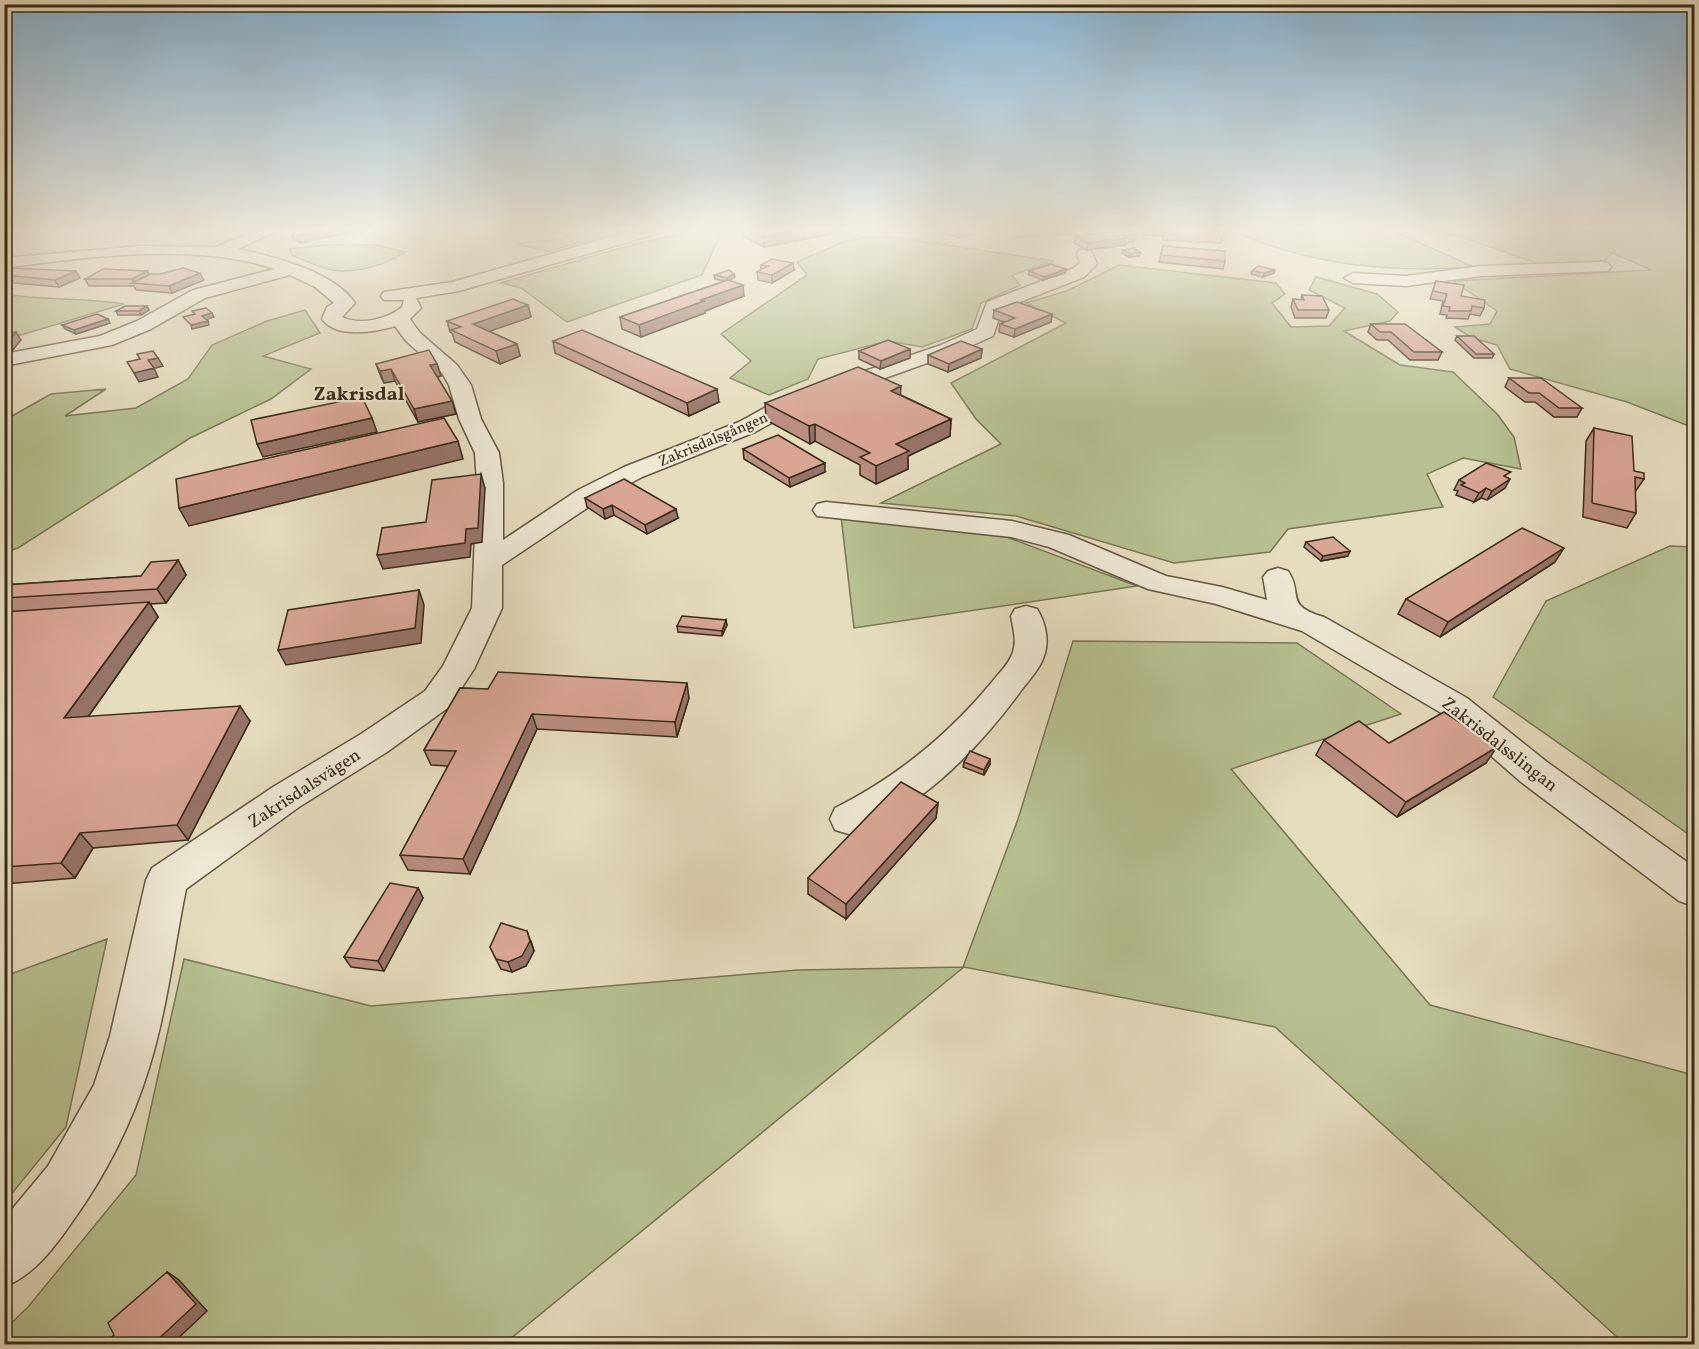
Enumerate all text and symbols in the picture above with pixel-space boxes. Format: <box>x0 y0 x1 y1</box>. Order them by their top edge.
district label: Zakrisdal <box>314 381 405 409</box>
street label: Zakrisdalsgången <box>656 408 772 473</box>
street label: Zakrisdalsslingan <box>1436 692 1563 799</box>
street label: Zakrisdalsvägen <box>244 743 366 835</box>

